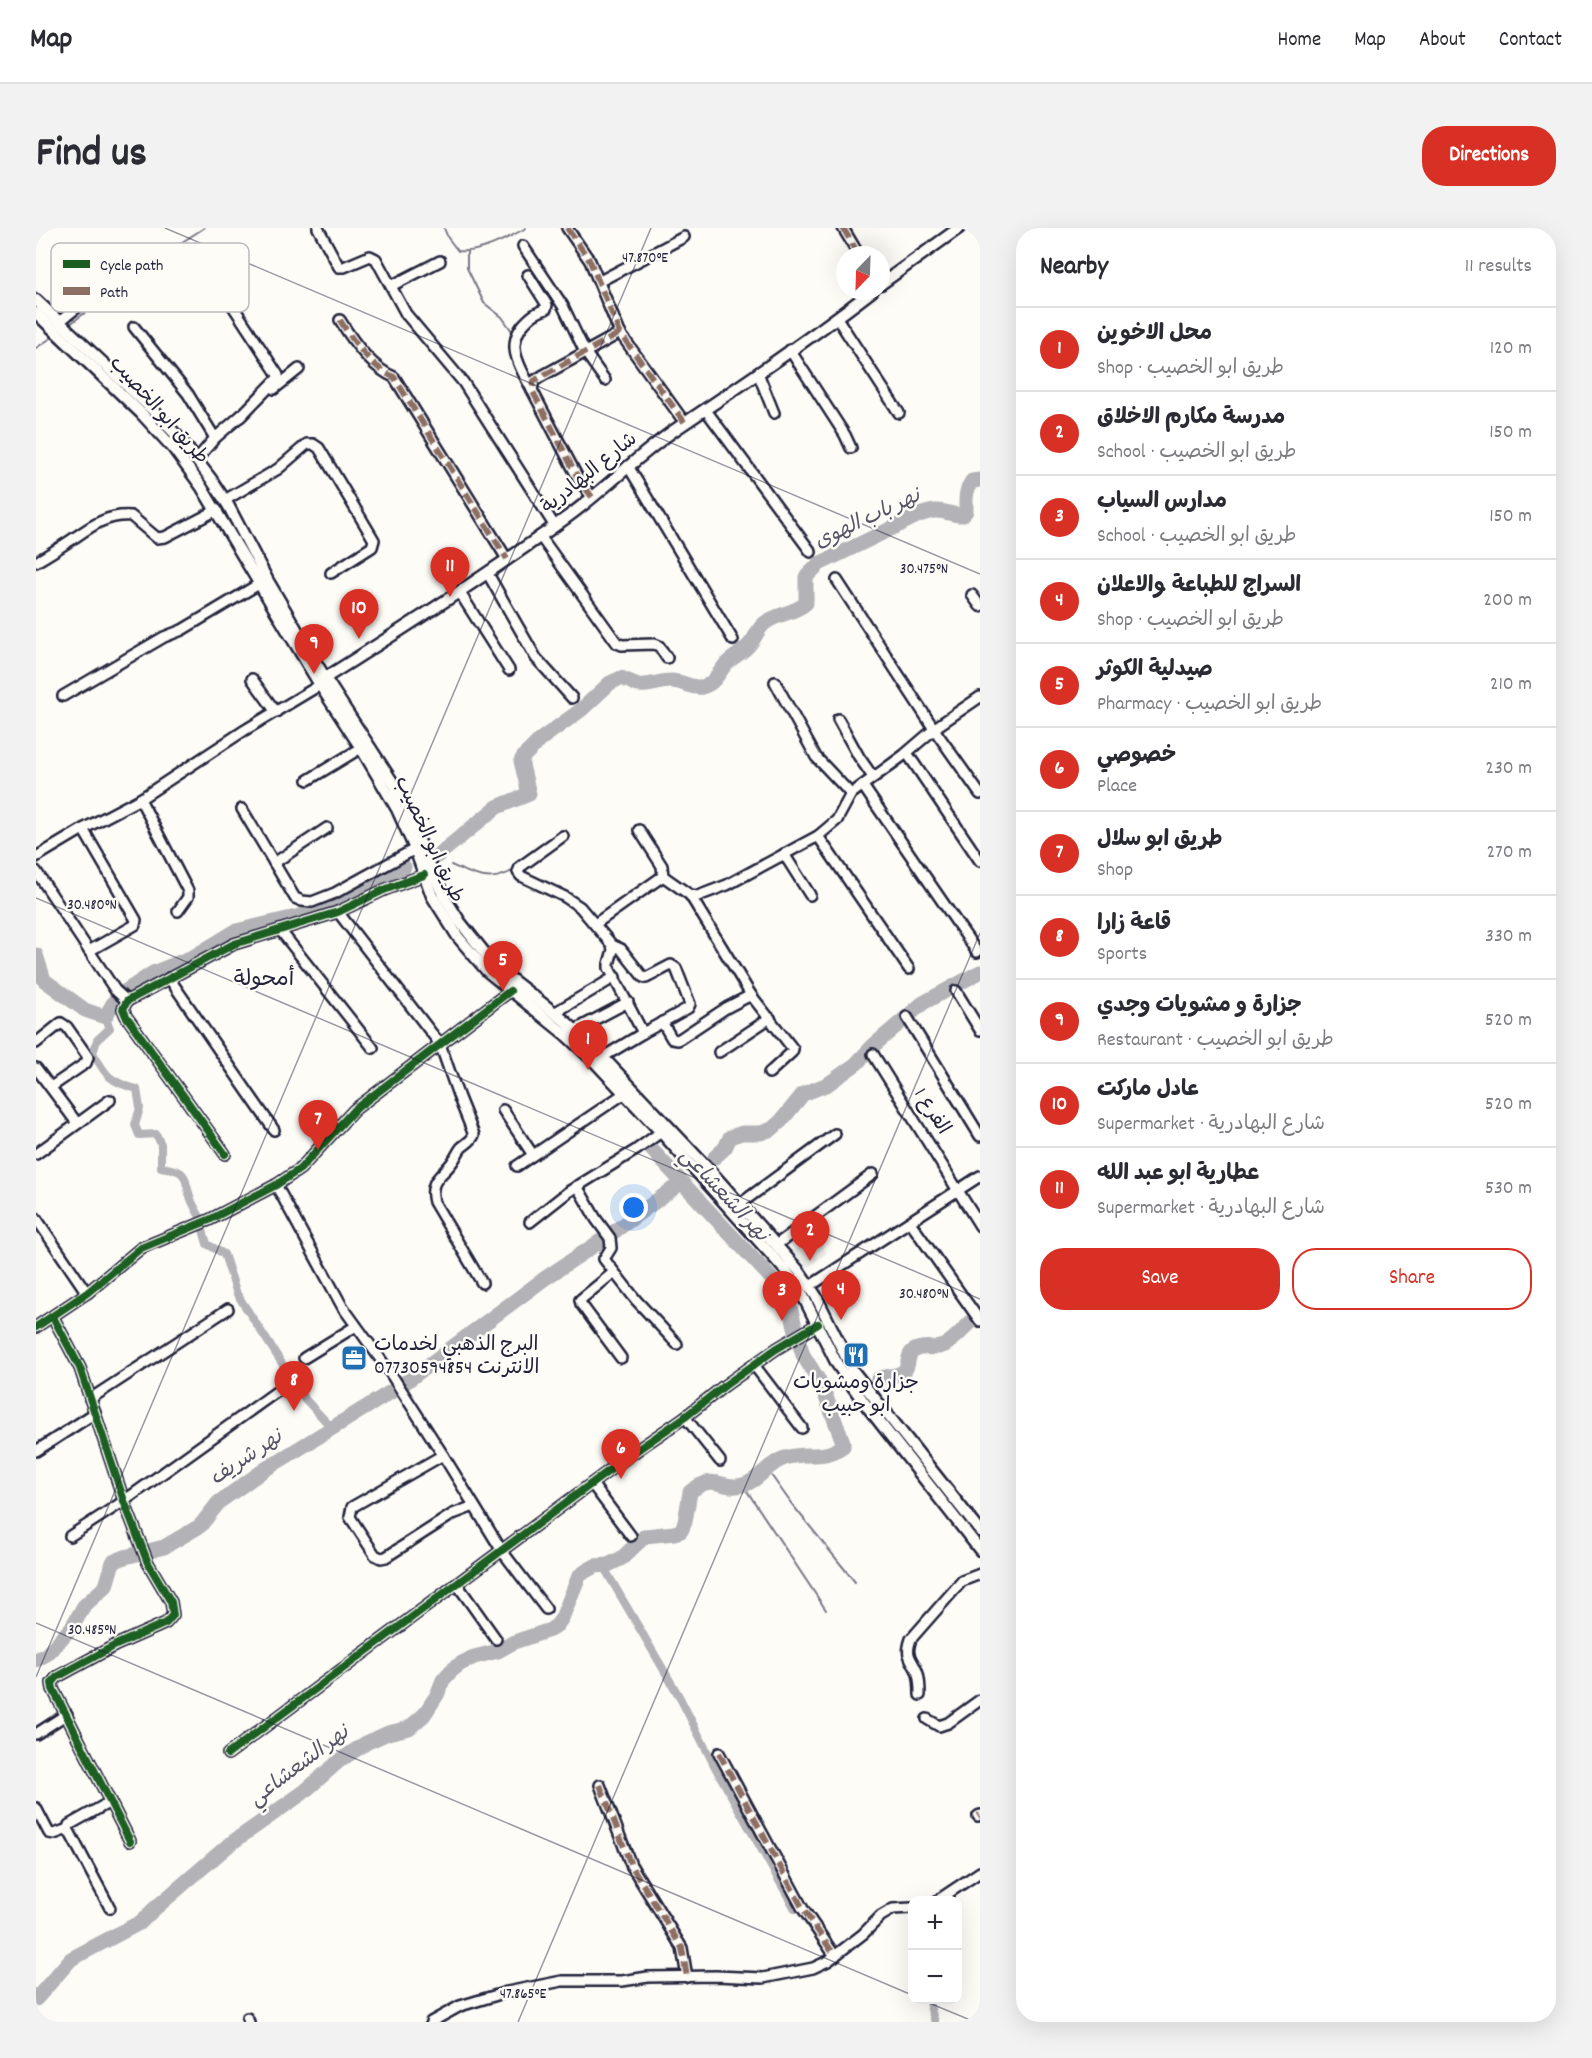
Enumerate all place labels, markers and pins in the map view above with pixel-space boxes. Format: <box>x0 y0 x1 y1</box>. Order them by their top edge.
pin: 11 <box>430 548 470 597</box>
pin: 10 <box>340 590 378 639</box>
pin: 9 <box>294 624 334 674</box>
pin: 5 <box>484 942 522 991</box>
pin: 1 <box>568 1020 608 1070</box>
pin: 7 <box>298 1100 338 1150</box>
pin: 2 <box>790 1212 830 1261</box>
pin: 4 <box>822 1270 860 1320</box>
pin: 3 <box>762 1272 802 1321</box>
place label: البرج الذهبي لخدمات الانترنت 07730594854 <box>374 1332 539 1383</box>
restaurant icon: جزارة ومشويات ابو حبيب <box>841 1340 871 1370</box>
office icon: البرج الذهبي لخدمات الانترنت 07730594854 <box>339 1343 369 1373</box>
pin: 8 <box>274 1362 314 1411</box>
place label: جزارة ومشويات ابو حبيب <box>793 1370 919 1421</box>
pin: 6 <box>602 1430 640 1479</box>

